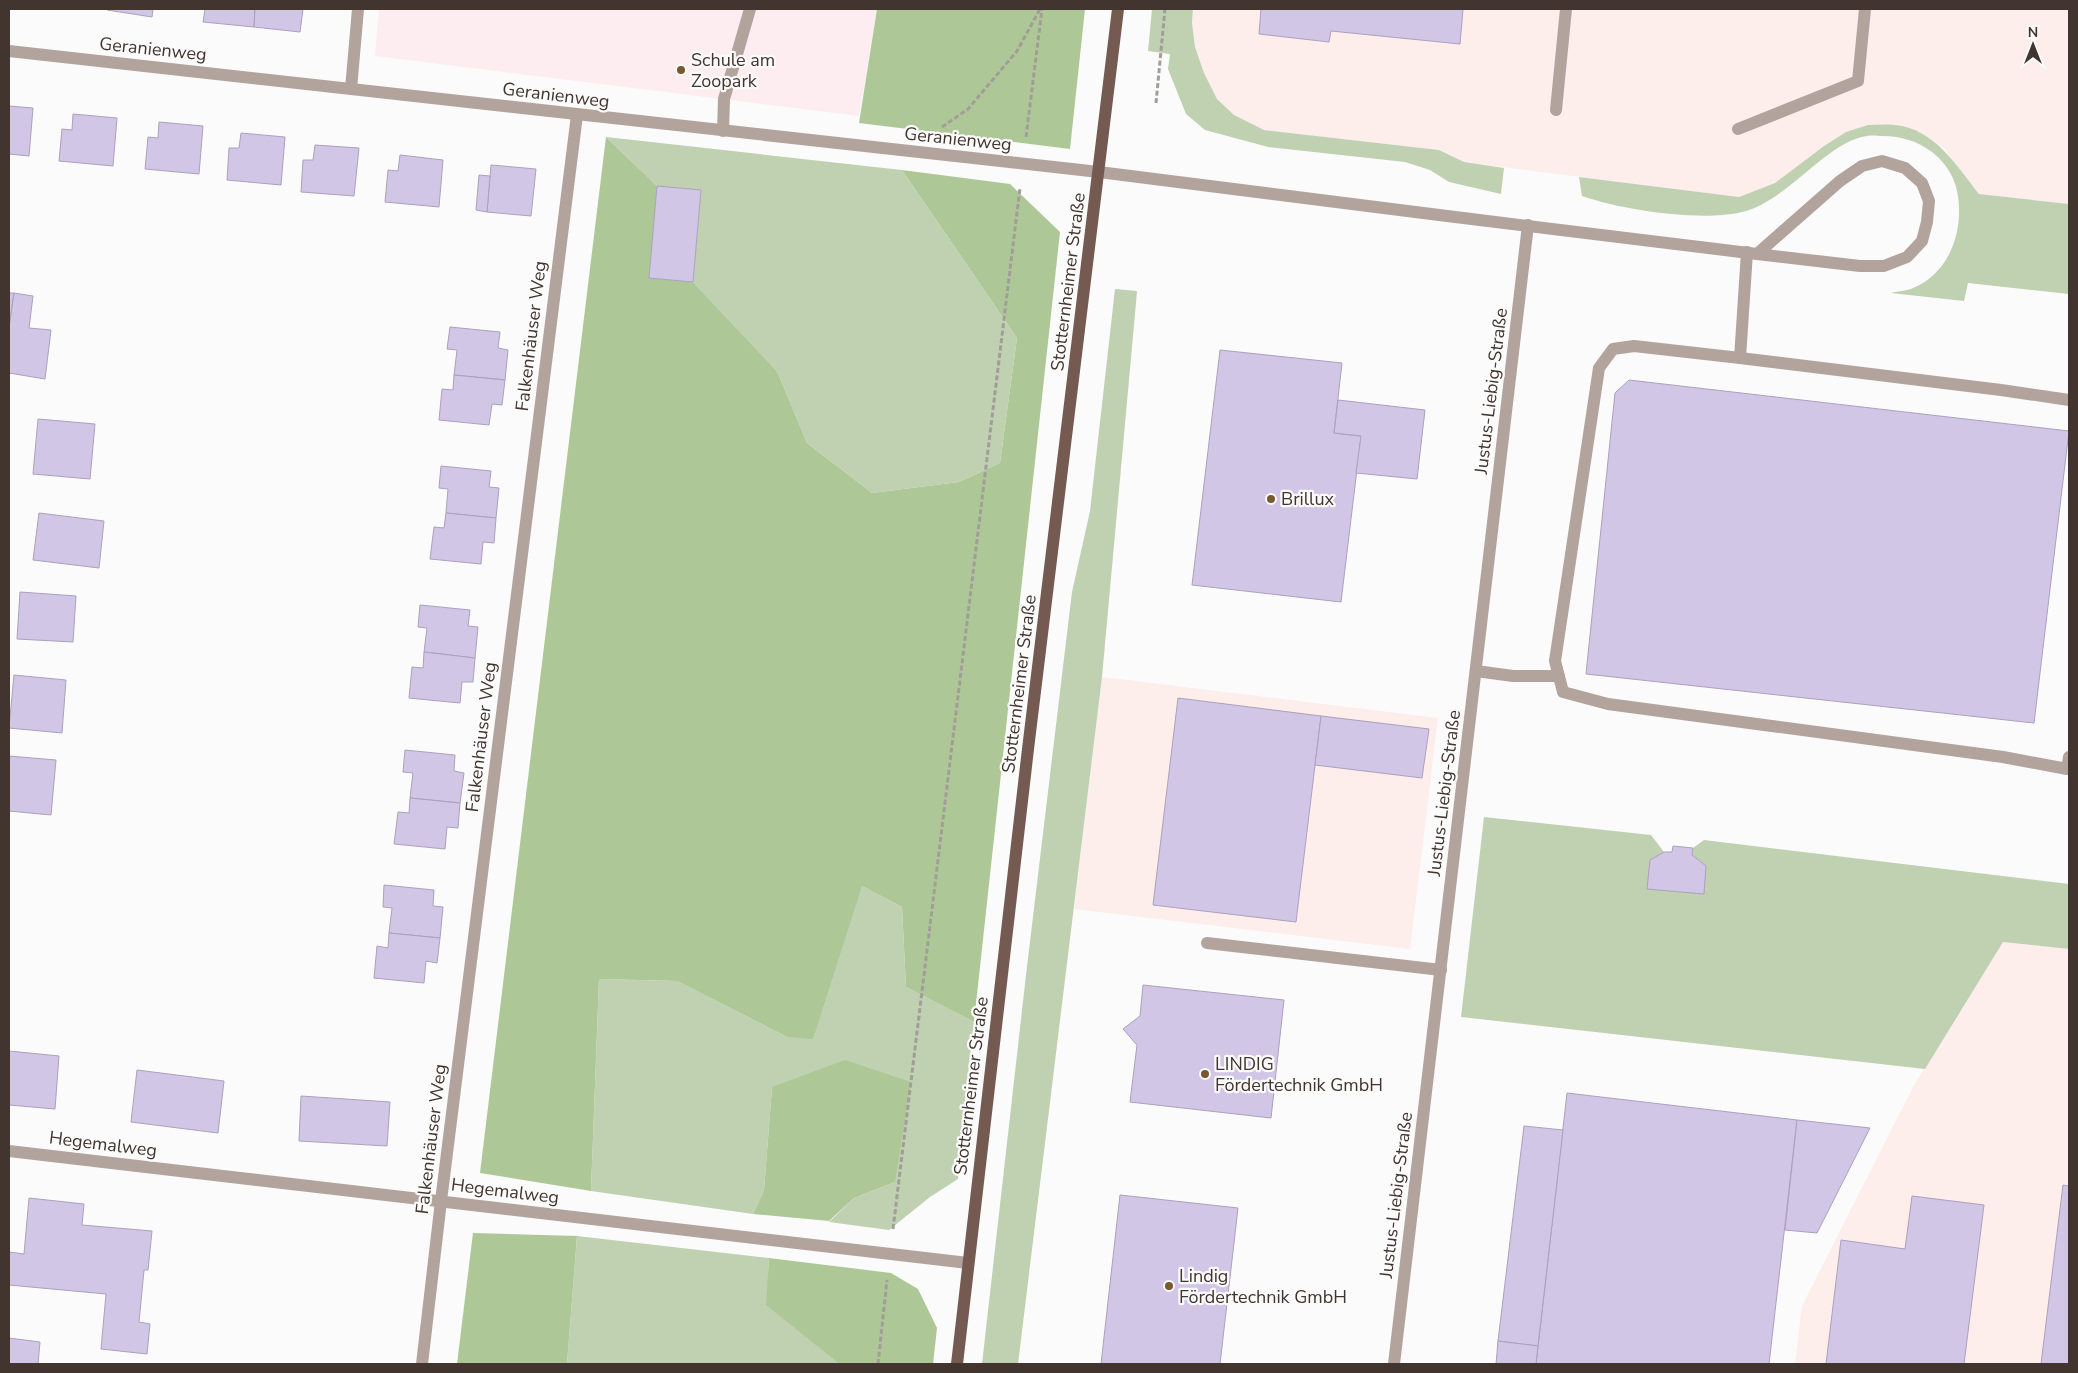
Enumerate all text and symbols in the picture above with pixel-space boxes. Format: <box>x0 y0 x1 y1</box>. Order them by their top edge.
north arrow <box>2008 20 2058 70</box>
text: N <box>2028 23 2038 42</box>
street label: Geranienweg <box>98 31 208 67</box>
place label: Schule am Zoopark <box>691 48 775 93</box>
marker: Schule am Zoopark <box>675 64 687 76</box>
street label: Geranienweg <box>501 77 611 113</box>
street label: Geranienweg <box>903 121 1013 157</box>
street label: Stotternheimer Straße <box>1045 191 1091 373</box>
street label: Falkenhäuser Weg <box>510 260 552 412</box>
street label: Justus-Liebig-Straße <box>1469 307 1513 476</box>
place label: Brillux <box>1281 487 1335 511</box>
marker: Brillux <box>1265 493 1277 505</box>
street label: Stotternheimer Straße <box>996 593 1042 775</box>
street label: Falkenhäuser Weg <box>460 661 502 813</box>
street label: Justus-Liebig-Straße <box>1422 709 1466 878</box>
street label: Stotternheimer Straße <box>948 995 994 1177</box>
place label: LINDIG Fördertechnik GmbH <box>1215 1052 1383 1097</box>
street label: Falkenhäuser Weg <box>410 1063 452 1215</box>
marker: LINDIG Fördertechnik GmbH <box>1199 1068 1211 1080</box>
street label: Justus-Liebig-Straße <box>1374 1111 1418 1280</box>
street label: Hegemalweg <box>48 1125 158 1163</box>
street label: Hegemalweg <box>450 1172 560 1210</box>
place label: Lindig Fördertechnik GmbH <box>1179 1264 1347 1309</box>
marker: Lindig Fördertechnik GmbH <box>1163 1280 1175 1292</box>

